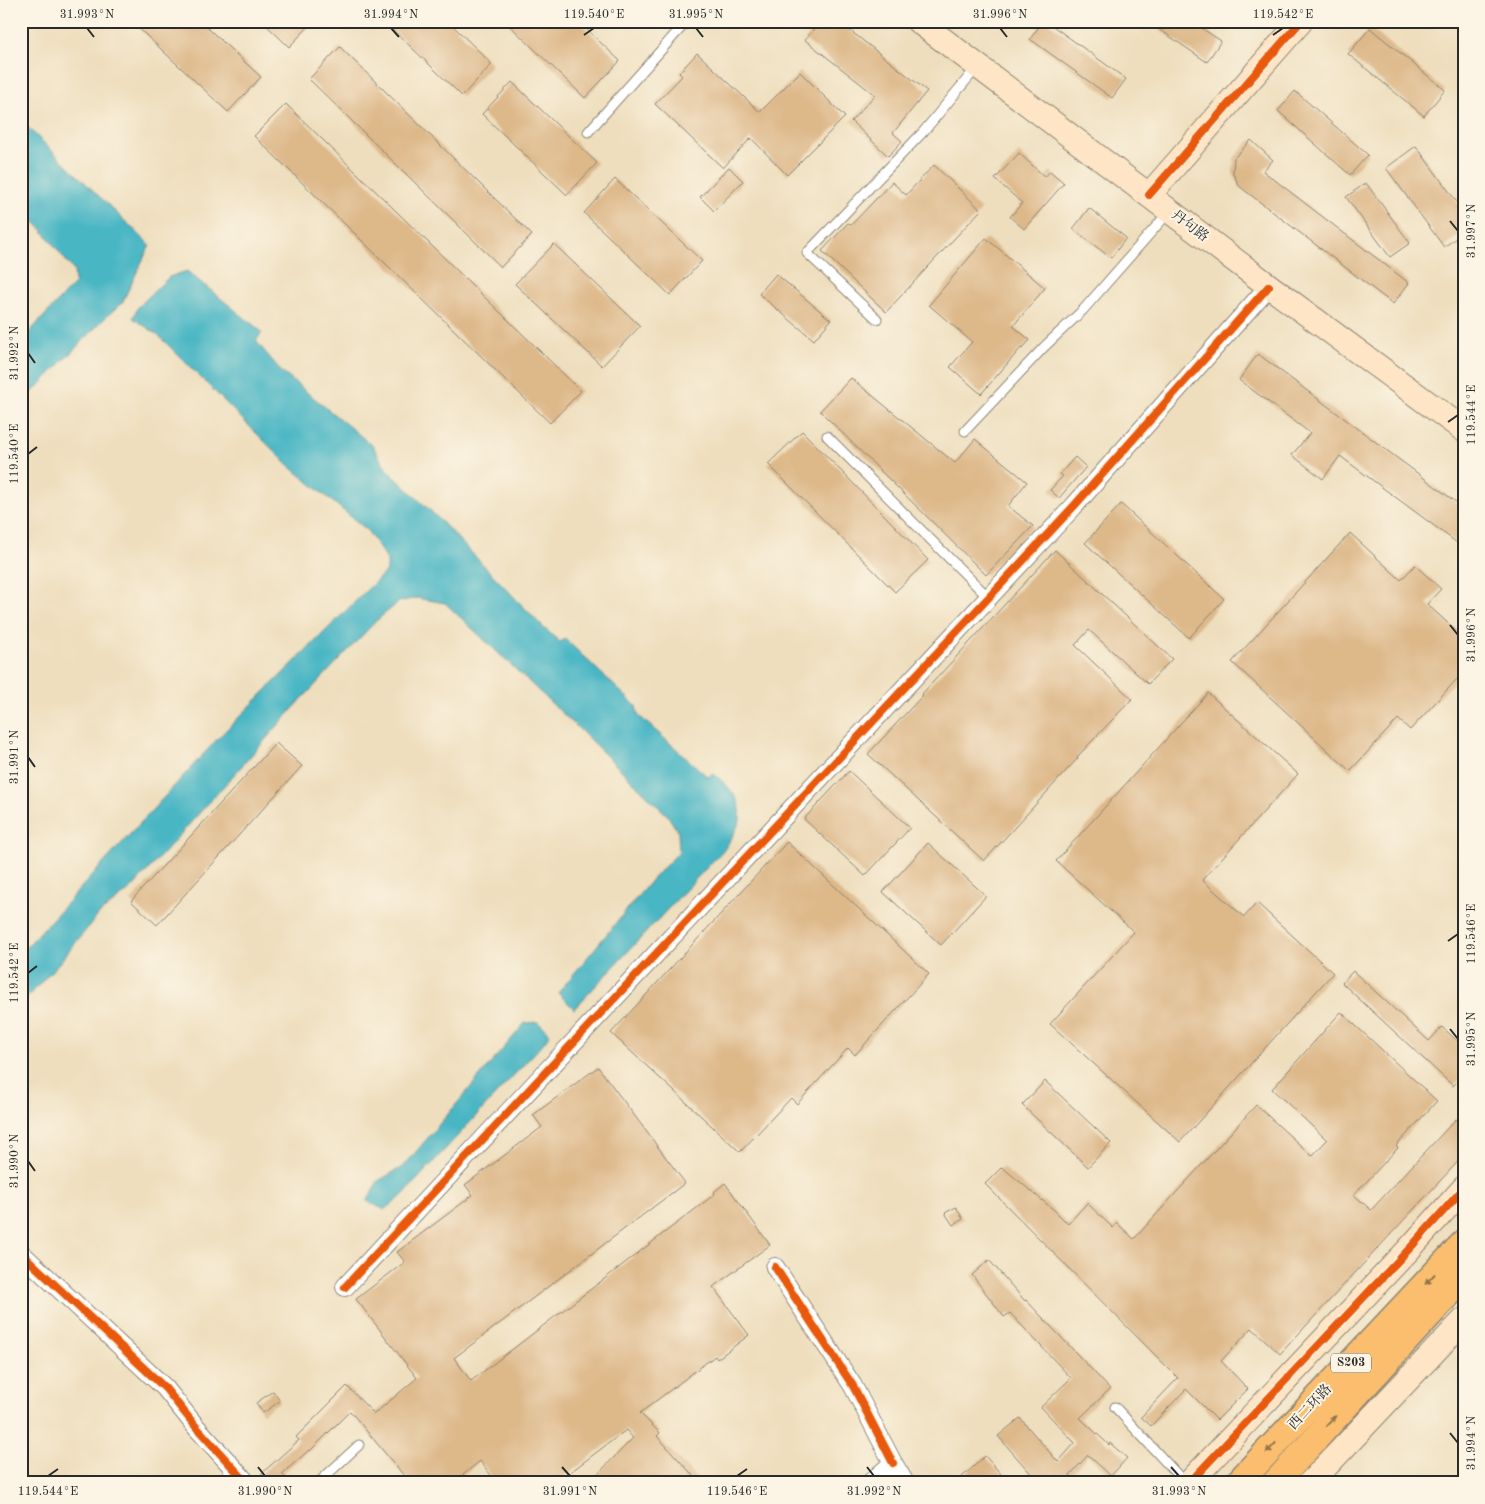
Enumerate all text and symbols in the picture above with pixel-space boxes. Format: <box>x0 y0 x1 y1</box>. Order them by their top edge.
text: 119.540°E <box>564 8 624 21</box>
text: 31.995°N <box>669 8 723 21</box>
text: 119.542°E <box>1253 8 1313 21</box>
text: 31.993°N <box>60 9 114 21</box>
text: 31.994°N <box>364 9 418 21</box>
text: 31.996°N <box>973 9 1027 21</box>
text: 31.997°N <box>1466 204 1478 258</box>
street label: 丹句路 <box>1169 207 1212 244</box>
text: 31.992°N <box>9 326 21 380</box>
text: 119.544°E <box>1465 385 1478 445</box>
text: 119.540°E <box>8 424 21 484</box>
text: 31.996°N <box>1466 608 1478 662</box>
text: 31.991°N <box>9 730 21 784</box>
text: 119.546°E <box>1465 904 1478 964</box>
text: 119.542°E <box>8 943 21 1003</box>
text: 31.995°N <box>1465 1012 1478 1066</box>
text: 31.990°N <box>9 1134 21 1188</box>
one-way arrow <box>1424 1273 1436 1285</box>
road number: S203 <box>1331 1354 1371 1372</box>
street label: 西二环路 <box>1285 1381 1334 1432</box>
one-way arrow <box>1325 1415 1337 1427</box>
text: 31.994°N <box>1466 1416 1478 1470</box>
one-way arrow <box>1265 1442 1277 1454</box>
text: 119.544°E <box>18 1485 78 1498</box>
text: 119.546°E <box>707 1485 767 1498</box>
text: 31.990°N <box>238 1486 292 1498</box>
text: 31.991°N <box>543 1486 597 1498</box>
text: 31.992°N <box>847 1486 901 1498</box>
text: 31.993°N <box>1152 1486 1206 1498</box>

